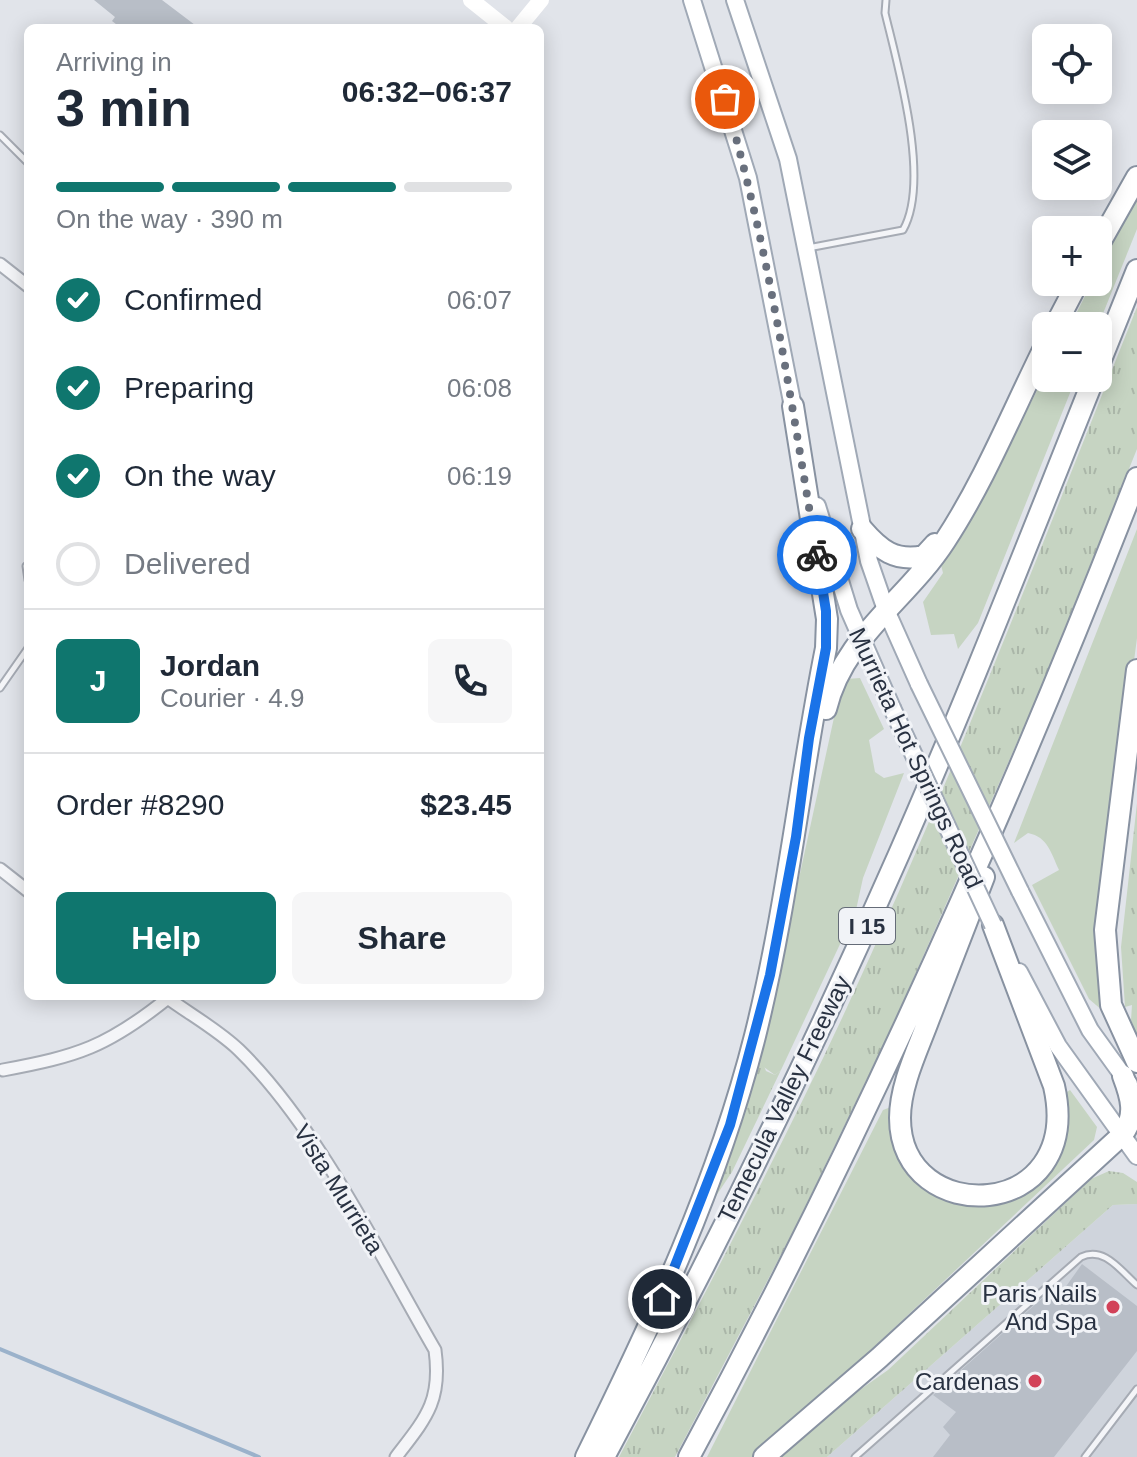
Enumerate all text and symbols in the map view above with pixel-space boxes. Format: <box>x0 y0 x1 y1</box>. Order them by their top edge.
map controls <box>1032 24 1112 392</box>
button: locate <box>1032 24 1112 104</box>
text: Arriving in <box>56 47 172 77</box>
pin <box>691 65 759 133</box>
text: 06:32–06:37 <box>342 75 512 108</box>
icon: bag <box>703 77 747 121</box>
text: 3 min <box>56 79 192 137</box>
button: layers <box>1032 120 1112 200</box>
text: On the way · 390 m <box>56 204 283 234</box>
button: + <box>1032 216 1112 296</box>
icon: check <box>56 278 100 322</box>
text: Confirmed <box>124 283 262 316</box>
text: 06:07 <box>447 285 512 315</box>
button: − <box>1032 312 1112 392</box>
icon: check <box>56 366 100 410</box>
text: Preparing <box>124 371 254 404</box>
text: 06:08 <box>447 373 512 403</box>
icon: check <box>56 454 100 498</box>
text: On the way <box>124 459 276 492</box>
text: 06:19 <box>447 461 512 491</box>
courier <box>777 515 857 595</box>
icon: bike <box>795 533 839 577</box>
text: Delivered <box>124 547 251 580</box>
street label: Murrieta Hot Springs Road <box>844 624 988 892</box>
button: phone <box>428 639 512 723</box>
text: Jordan <box>160 649 260 682</box>
text: J <box>90 664 106 697</box>
text: Courier · 4.9 <box>160 683 305 713</box>
text: Order #8290 <box>56 788 224 821</box>
text: $23.45 <box>420 788 512 821</box>
button: Help <box>56 892 276 984</box>
button: Share <box>292 892 512 984</box>
road number: I 15 <box>839 908 895 944</box>
street label: Temecula Valley Freeway <box>712 971 856 1227</box>
street label: Vista Murrieta <box>288 1119 390 1259</box>
pin <box>628 1265 696 1333</box>
icon: home <box>640 1277 684 1321</box>
place label: Paris Nails And Spa <box>982 1280 1098 1335</box>
marker: Paris Nails And Spa <box>1104 1298 1122 1316</box>
place label: Cardenas <box>915 1368 1019 1395</box>
marker: Cardenas <box>1026 1372 1044 1390</box>

